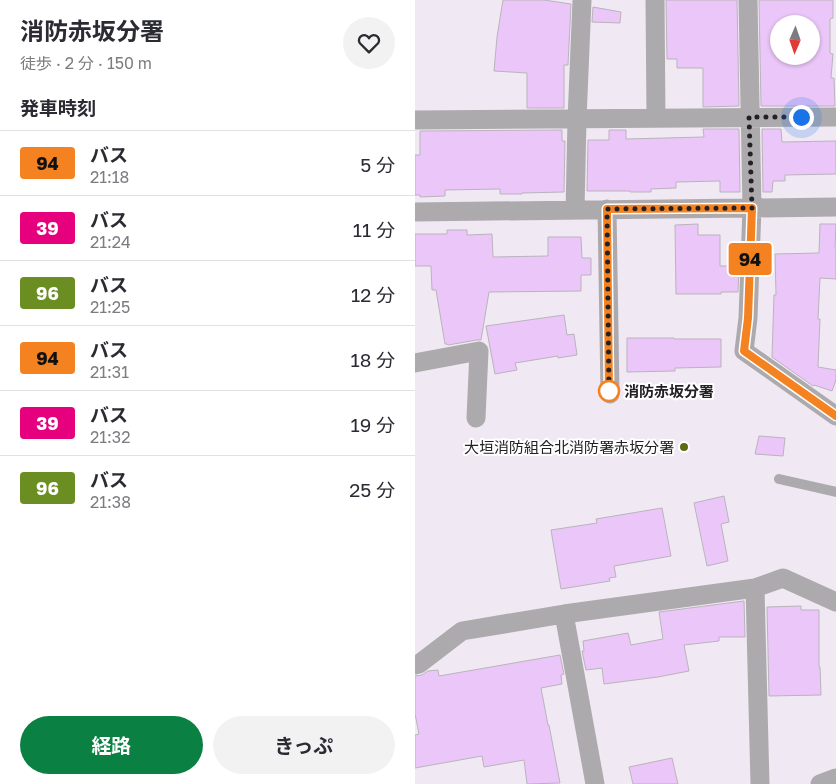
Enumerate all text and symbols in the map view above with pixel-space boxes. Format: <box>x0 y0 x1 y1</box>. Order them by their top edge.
north arrow <box>770 15 820 65</box>
map controls <box>770 15 820 65</box>
text: 消防赤坂分署 <box>20 16 164 45</box>
button: heart <box>343 17 395 69</box>
text: 徒歩 · 2 分 · 150 m <box>20 53 152 73</box>
text: 発車時刻 <box>20 96 96 119</box>
your location <box>789 105 814 130</box>
text: バス <box>90 143 128 166</box>
text: 94 <box>36 152 59 174</box>
text: 5 分 <box>360 153 395 176</box>
text: 21:18 <box>90 167 129 187</box>
text: バス <box>90 208 128 231</box>
text: 39 <box>36 217 59 239</box>
text: 11 分 <box>353 218 395 241</box>
text: 21:24 <box>90 232 131 252</box>
line badge: 94 <box>727 243 773 275</box>
text: 94 <box>739 248 761 270</box>
text: バス <box>90 273 128 296</box>
text: 96 <box>36 282 59 304</box>
text: 12 分 <box>351 283 395 306</box>
text: 21:25 <box>90 297 130 317</box>
text: バス <box>90 338 128 361</box>
text: 94 <box>36 347 59 369</box>
text: 18 分 <box>350 348 395 371</box>
text: 21:31 <box>90 362 129 382</box>
marker: 消防赤坂分署 <box>598 380 620 402</box>
place label: 消防赤坂分署 <box>624 382 714 400</box>
text: バス <box>90 403 128 426</box>
text: 39 <box>36 412 59 434</box>
text: 19 分 <box>351 413 395 436</box>
text: 21:32 <box>90 427 130 447</box>
place label: 大垣消防組合北消防署赤坂分署 <box>464 438 674 456</box>
marker: 大垣消防組合北消防署赤坂分署 <box>678 441 690 453</box>
text: バス <box>90 468 128 491</box>
text: 96 <box>36 477 59 499</box>
text: 25 分 <box>349 478 395 501</box>
text: 21:38 <box>90 492 131 512</box>
button: 経路 <box>20 716 203 774</box>
button: きっぷ <box>213 716 395 774</box>

